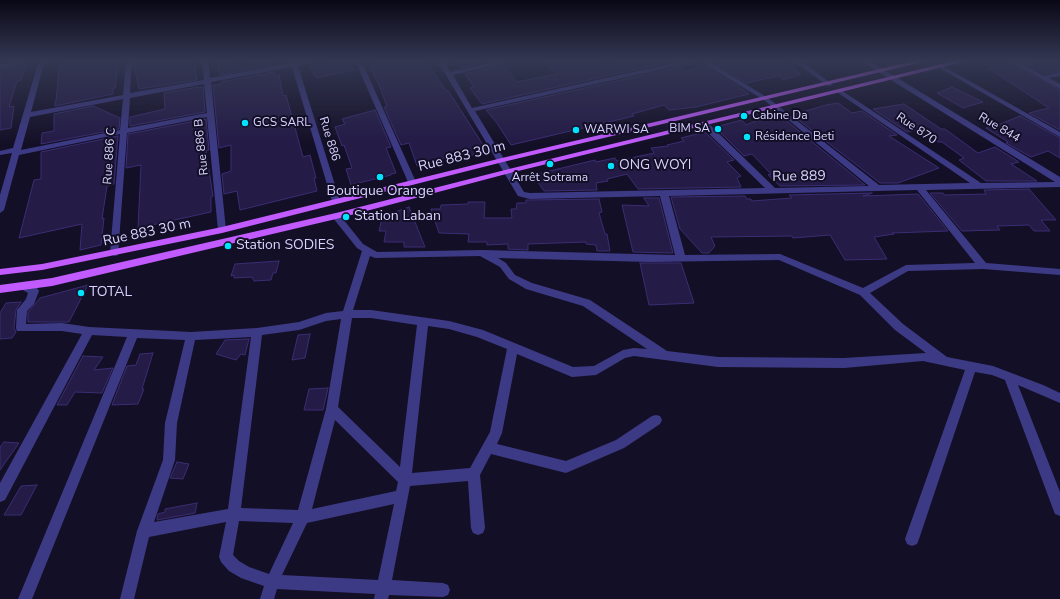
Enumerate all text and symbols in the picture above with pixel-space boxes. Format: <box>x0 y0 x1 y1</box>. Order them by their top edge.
place label: Cabine Da <box>752 109 808 123</box>
street label: Rue 870 <box>893 110 939 148</box>
street label: Rue 844 <box>976 110 1022 146</box>
marker: Cabine Da <box>739 111 749 121</box>
street label: Rue 886 <box>315 115 343 163</box>
place label: GCS SARL <box>253 116 311 130</box>
street label: Rue 886 B <box>192 118 212 176</box>
marker: GCS SARL <box>240 118 250 128</box>
place label: BIM SA <box>669 122 710 136</box>
place label: WARWI SA <box>584 123 649 137</box>
marker: BIM SA <box>713 124 723 134</box>
marker: WARWI SA <box>571 125 581 135</box>
street label: Rue 886 C <box>101 127 119 185</box>
place label: Résidence Beti <box>755 130 834 144</box>
marker: Résidence Beti <box>742 132 752 142</box>
street label: Rue 883 30 m <box>417 138 507 176</box>
place label: ONG WOYI <box>619 158 691 174</box>
marker: Arrêt Sotrama <box>545 159 555 169</box>
marker: ONG WOYI <box>606 161 616 171</box>
street label: Rue 889 <box>772 168 826 186</box>
place label: Arrêt Sotrama <box>512 171 588 185</box>
marker: Boutique Orange <box>375 172 385 182</box>
place label: Boutique Orange <box>326 184 434 200</box>
place label: Station Laban <box>354 209 441 225</box>
marker: Station Laban <box>341 212 351 222</box>
street label: Rue 883 30 m <box>102 215 192 251</box>
place label: Station SODIES <box>236 238 334 254</box>
marker: Station SODIES <box>223 241 233 251</box>
place label: TOTAL <box>89 285 132 301</box>
marker: TOTAL <box>76 288 86 298</box>

